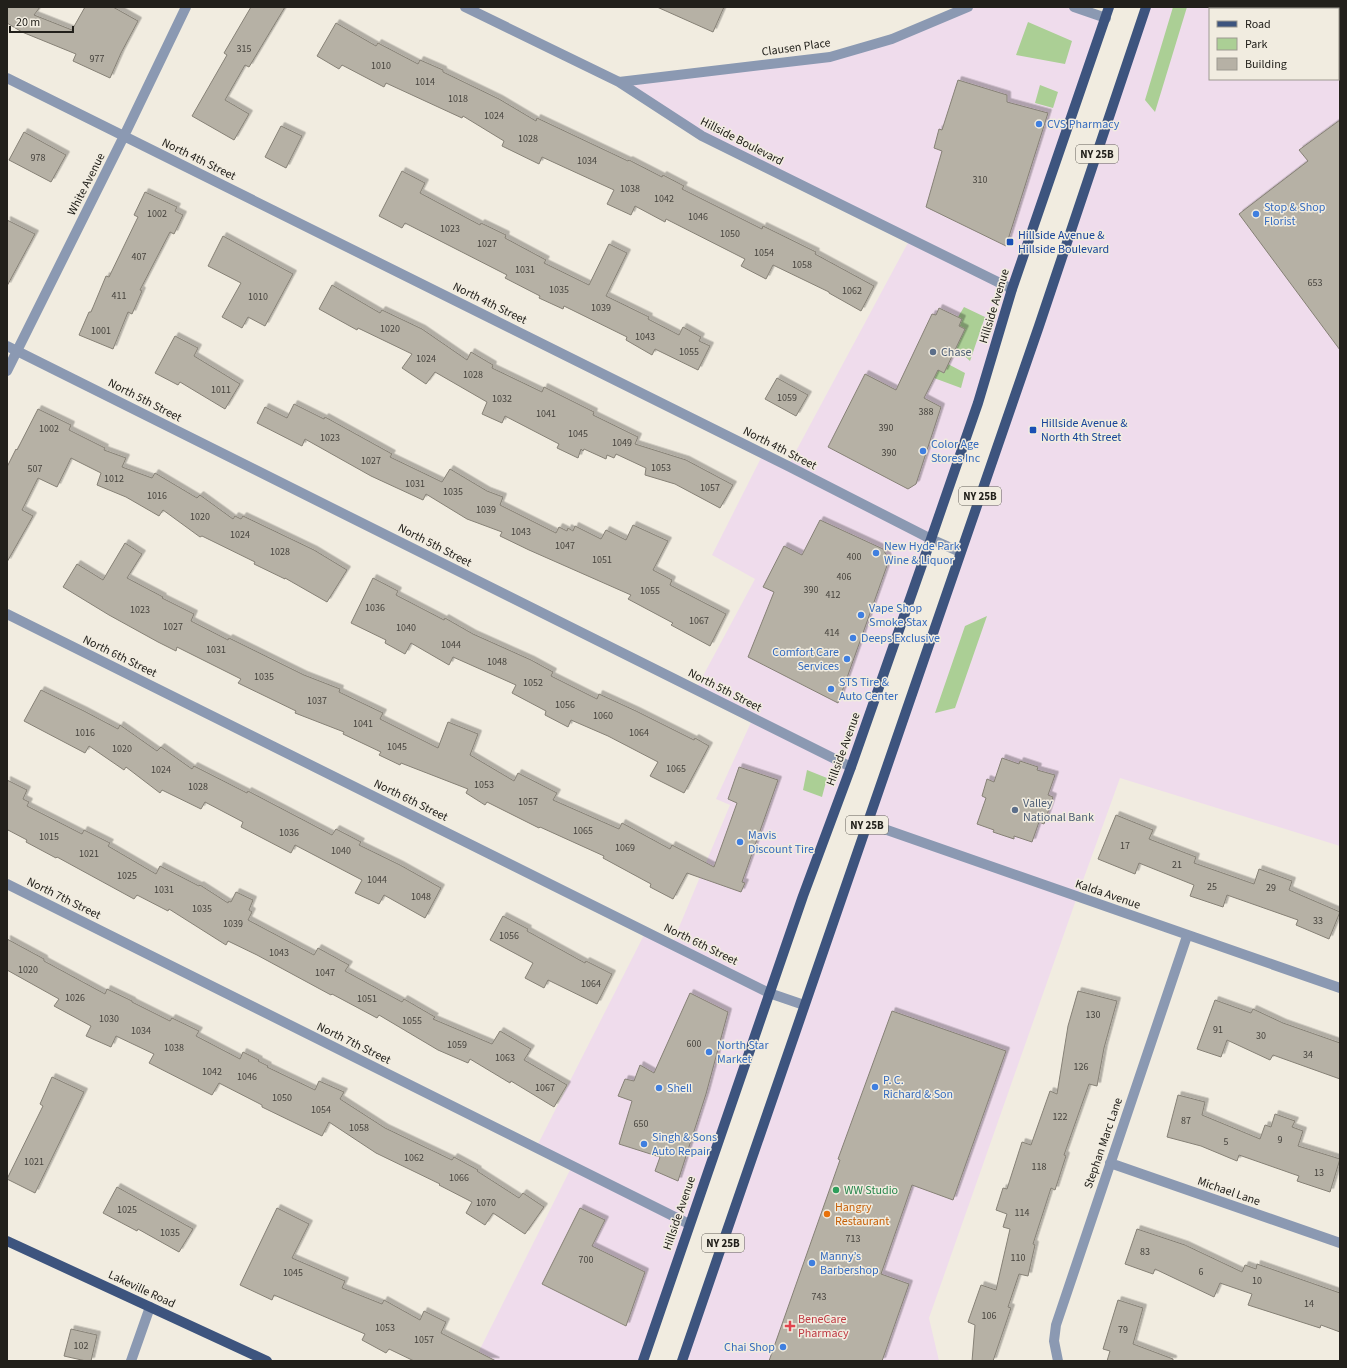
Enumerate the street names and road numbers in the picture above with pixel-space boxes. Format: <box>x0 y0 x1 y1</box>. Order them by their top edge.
street label: Clausen Place <box>760 34 832 61</box>
street label: Hillside Boulevard <box>697 113 786 170</box>
street label: North 4th Street <box>159 134 239 185</box>
road number: NY 25B <box>1076 145 1118 163</box>
street label: White Avenue <box>63 150 110 218</box>
street label: Hillside Avenue <box>975 267 1014 345</box>
street label: North 4th Street <box>450 278 530 329</box>
street label: North 5th Street <box>105 375 184 426</box>
street label: North 4th Street <box>740 423 819 474</box>
road number: NY 25B <box>959 487 1001 505</box>
street label: North 5th Street <box>395 520 474 571</box>
street label: North 6th Street <box>80 631 160 682</box>
street label: North 5th Street <box>685 665 764 716</box>
street label: Hillside Avenue <box>822 710 865 788</box>
street label: North 6th Street <box>371 775 451 826</box>
road number: NY 25B <box>846 816 888 834</box>
street label: North 7th Street <box>24 873 104 924</box>
street label: Kalda Avenue <box>1073 875 1143 914</box>
street label: North 6th Street <box>661 919 741 970</box>
street label: North 7th Street <box>314 1018 394 1069</box>
street label: Stephan Marc Lane <box>1080 1095 1127 1191</box>
street label: Michael Lane <box>1195 1173 1263 1210</box>
street label: Hillside Avenue <box>659 1174 700 1252</box>
road number: NY 25B <box>702 1234 744 1252</box>
street label: Lakeville Road <box>105 1266 178 1312</box>

